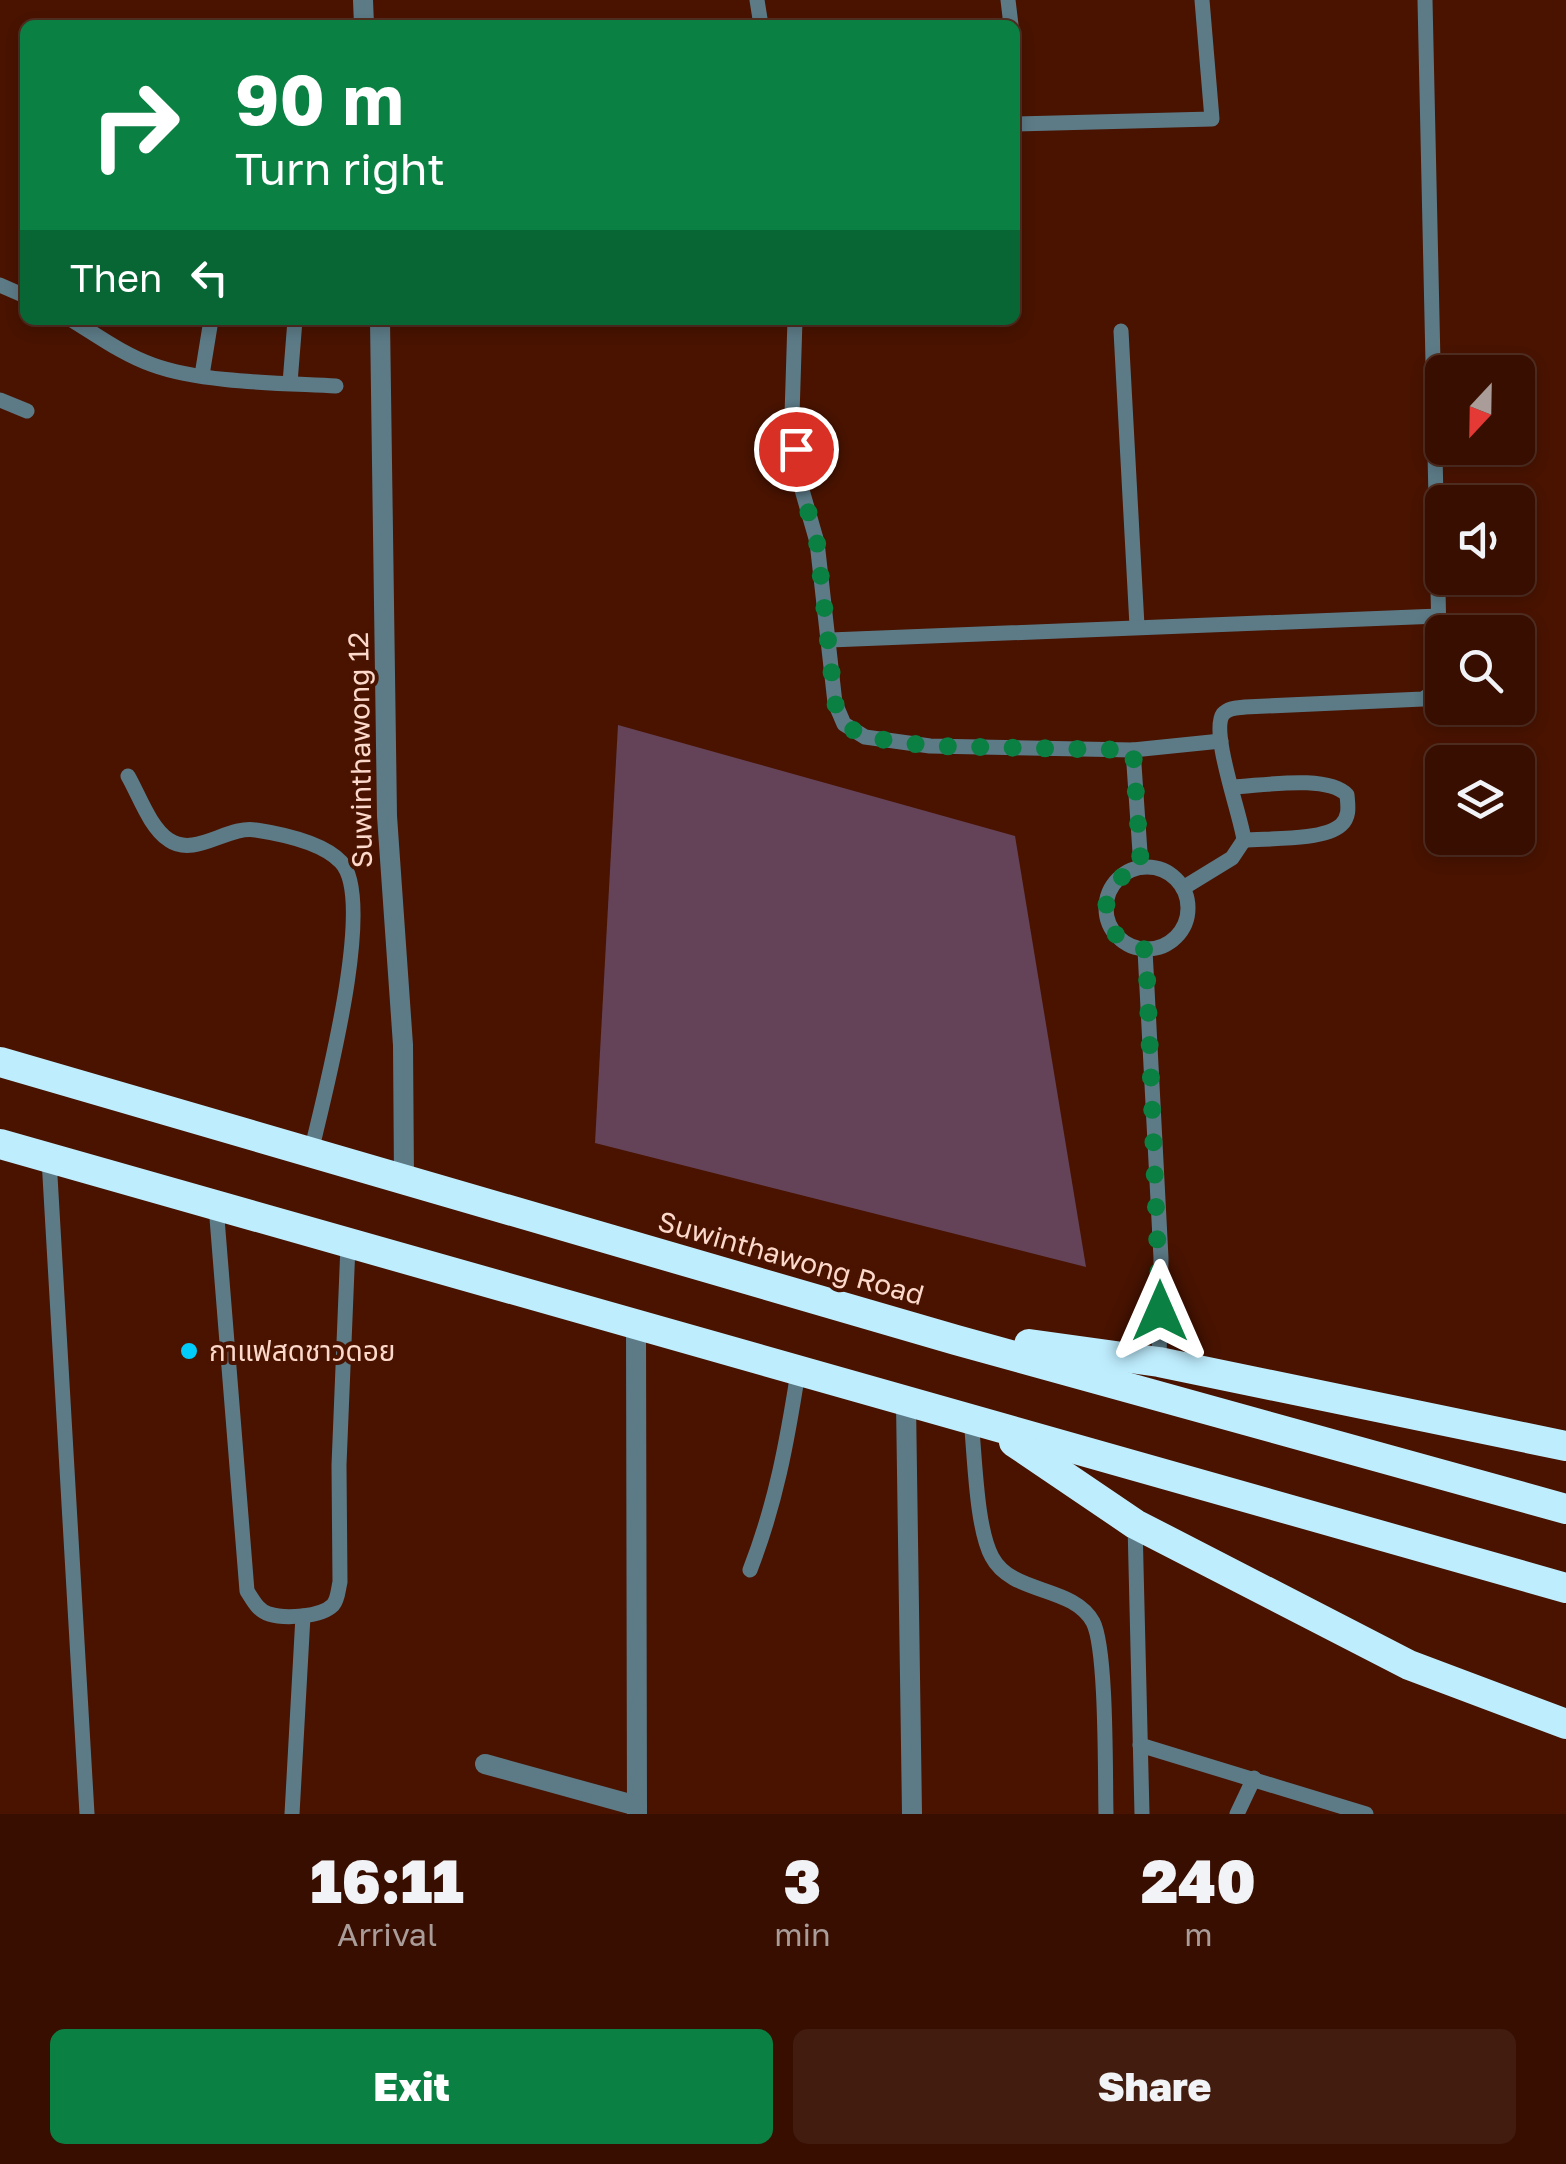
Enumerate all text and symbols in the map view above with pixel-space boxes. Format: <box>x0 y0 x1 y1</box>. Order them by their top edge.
text: 90 m <box>235 56 404 140</box>
icon: right <box>70 60 200 190</box>
text: Turn right <box>235 141 445 195</box>
icon: left <box>182 250 237 305</box>
text: Then <box>70 255 162 300</box>
north arrow <box>1425 355 1535 465</box>
map controls <box>1425 355 1535 855</box>
pin <box>754 407 839 492</box>
icon: arrive <box>769 422 824 477</box>
button: sound <box>1425 485 1535 595</box>
button: search <box>1425 615 1535 725</box>
street label: Suwinthawong 12 <box>341 632 378 868</box>
button: layers <box>1425 745 1535 855</box>
street label: Suwinthawong Road <box>654 1204 928 1311</box>
position arrow <box>1108 1259 1212 1363</box>
place label: กาแฟสดชาวดอย <box>209 1334 395 1367</box>
marker: กาแฟสดชาวดอย <box>178 1340 200 1362</box>
text: 16:11 <box>310 1844 464 1916</box>
text: 3 <box>784 1844 821 1916</box>
text: 240 <box>1141 1844 1256 1916</box>
text: Arrival <box>337 1915 437 1953</box>
text: min <box>774 1915 831 1953</box>
text: m <box>1184 1915 1213 1953</box>
button: Exit <box>50 2029 773 2144</box>
button: Share <box>793 2029 1516 2144</box>

